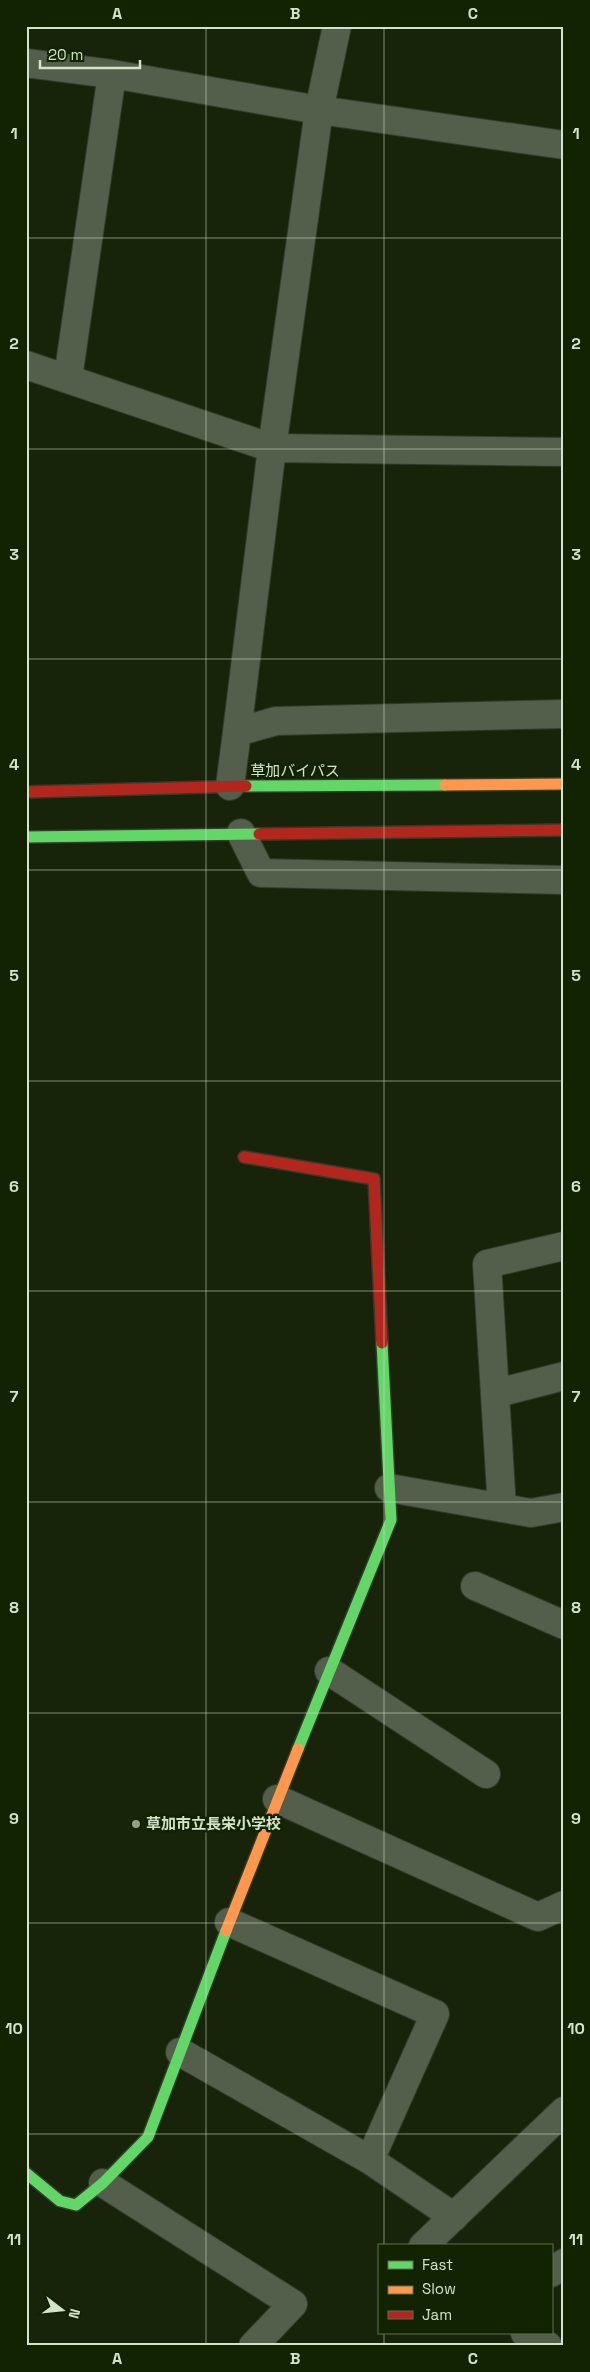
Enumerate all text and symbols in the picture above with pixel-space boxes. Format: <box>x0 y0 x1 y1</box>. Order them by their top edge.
text: A <box>112 3 122 24</box>
text: B <box>290 3 300 24</box>
text: C <box>468 3 478 24</box>
scale bar <box>40 38 140 70</box>
text: 20 m <box>48 45 83 64</box>
text: 1 <box>10 123 18 144</box>
text: 1 <box>572 123 580 144</box>
text: 2 <box>9 333 19 354</box>
text: 2 <box>571 333 581 354</box>
text: 3 <box>9 544 19 565</box>
text: 3 <box>571 544 581 565</box>
text: 4 <box>9 754 19 775</box>
text: 4 <box>571 754 581 775</box>
street label: 草加バイパス <box>250 761 340 780</box>
text: 5 <box>9 965 19 986</box>
text: 5 <box>571 965 581 986</box>
text: 6 <box>9 1176 19 1197</box>
text: 6 <box>571 1176 581 1197</box>
text: 7 <box>10 1386 19 1407</box>
text: 7 <box>572 1386 581 1407</box>
text: 8 <box>9 1597 19 1618</box>
text: 8 <box>571 1597 581 1618</box>
text: 9 <box>9 1808 19 1829</box>
text: 9 <box>571 1808 581 1829</box>
place label: 草加市立長栄小学校 <box>146 1814 281 1833</box>
marker: 草加市立長栄小学校 <box>130 1818 142 1830</box>
text: 10 <box>5 2018 23 2039</box>
text: 10 <box>567 2018 585 2039</box>
text: 11 <box>7 2229 21 2250</box>
text: 11 <box>569 2229 583 2250</box>
legend <box>378 2244 552 2334</box>
text: Fast <box>422 2255 453 2274</box>
text: Slow <box>422 2279 456 2298</box>
north arrow <box>38 2284 88 2334</box>
text: Jam <box>422 2305 452 2324</box>
text: N <box>65 2307 84 2321</box>
text: A <box>112 2348 122 2369</box>
text: B <box>290 2348 300 2369</box>
text: C <box>468 2348 478 2369</box>

